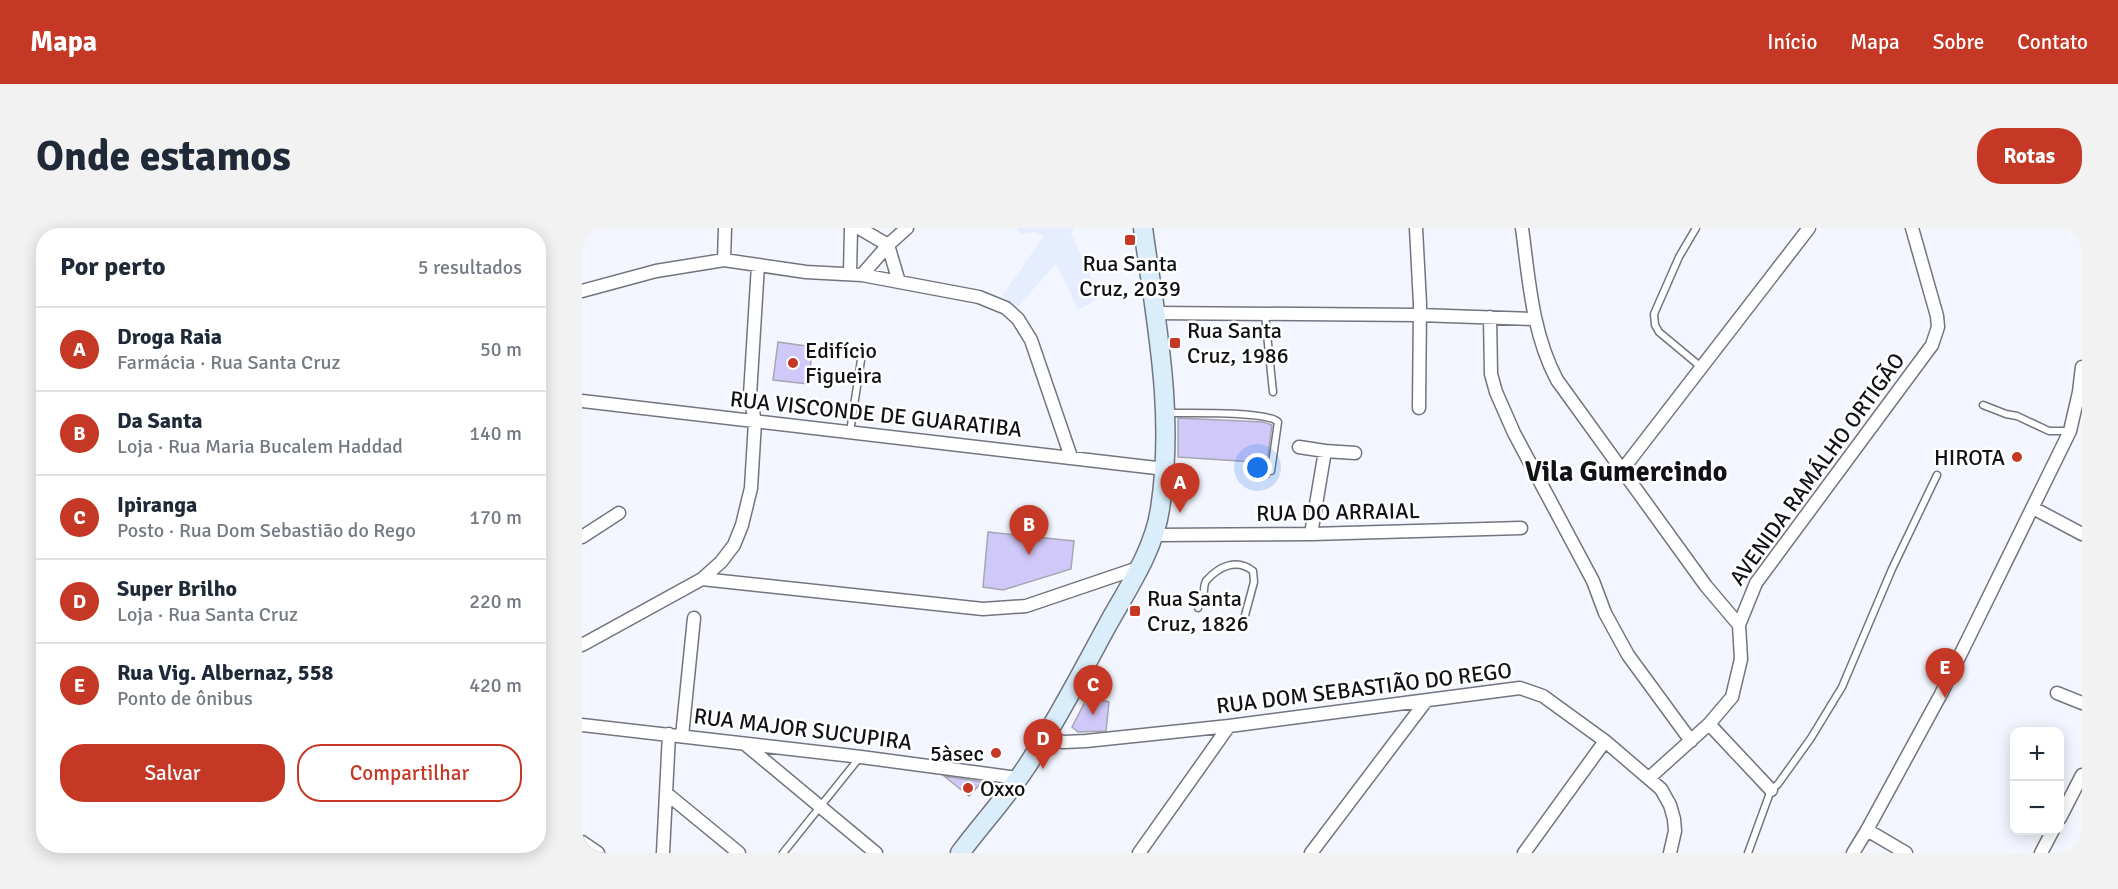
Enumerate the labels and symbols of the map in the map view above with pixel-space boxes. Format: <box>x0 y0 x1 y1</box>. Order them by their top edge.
marker: Rua Santa Cruz, 2039 <box>1123 233 1137 247</box>
place label: Rua Santa Cruz, 2039 <box>1079 250 1181 302</box>
place label: Rua Santa Cruz, 1986 <box>1187 317 1289 369</box>
marker: Rua Santa Cruz, 1986 <box>1168 336 1182 350</box>
place label: Edifício Figueira <box>805 337 882 389</box>
street label: AVENIDA RAMÁLHO ORTIGÃO <box>1724 347 1910 591</box>
marker: Edifício Figueira <box>786 356 800 370</box>
street label: RUA VISCONDE DE GUARATIBA <box>729 385 1024 443</box>
place label: HIROTA <box>1934 444 2006 471</box>
marker: HIROTA <box>2010 450 2024 464</box>
your location <box>1243 453 1272 482</box>
district label: Vila Gumercindo <box>1525 455 1727 489</box>
pin: A <box>1160 464 1200 513</box>
street label: RUA DO ARRAIAL <box>1256 497 1420 527</box>
pin: B <box>1010 506 1048 555</box>
place label: Rua Santa Cruz, 1826 <box>1147 585 1249 637</box>
marker: Rua Santa Cruz, 1826 <box>1128 604 1142 618</box>
pin: E <box>1926 648 1964 698</box>
street label: RUA DOM SEBASTIÃO DO REGO <box>1215 656 1513 720</box>
pin: C <box>1074 666 1112 715</box>
street label: RUA MAJOR SUCUPIRA <box>692 702 914 756</box>
pin: D <box>1024 720 1062 769</box>
place label: 5àsec <box>930 740 984 767</box>
marker: 5àsec <box>989 746 1003 760</box>
place label: Oxxo <box>980 775 1026 802</box>
marker: Oxxo <box>961 781 975 795</box>

